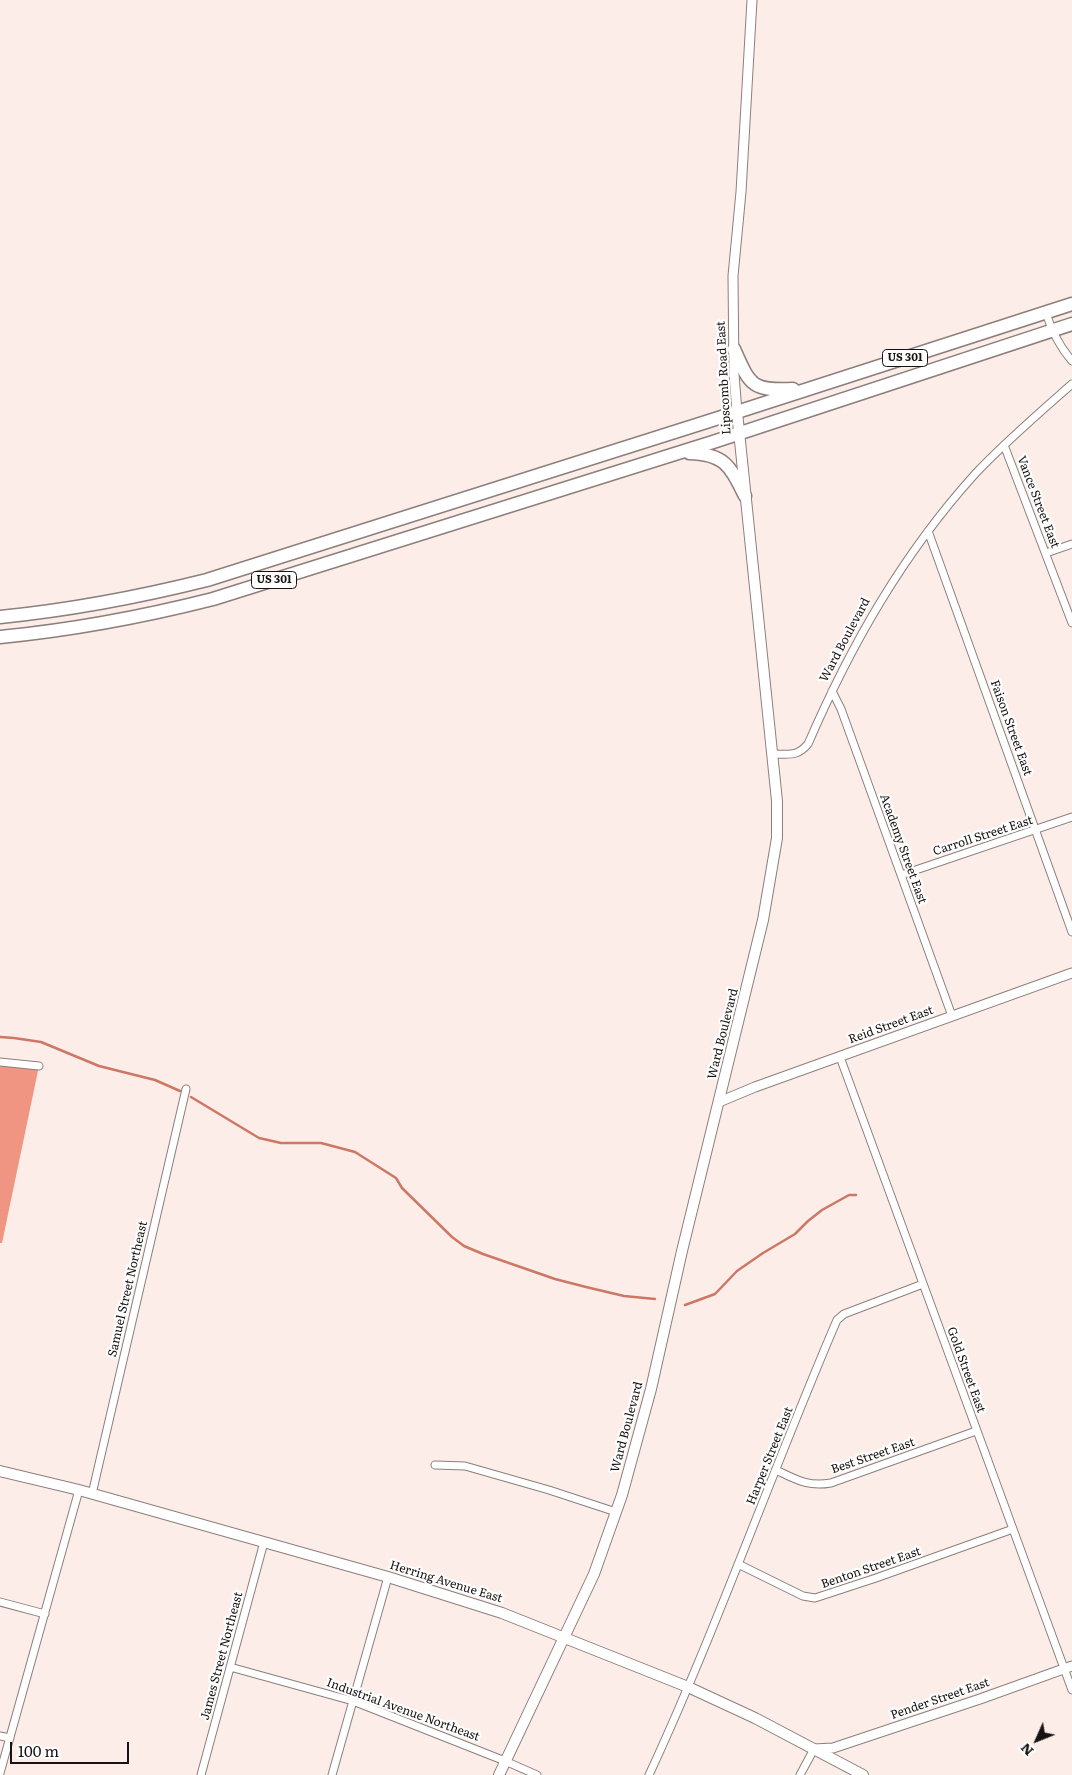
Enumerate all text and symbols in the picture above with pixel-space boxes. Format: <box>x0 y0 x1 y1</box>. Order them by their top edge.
street label: Lipscomb Road East <box>714 321 734 435</box>
road number: US 301 <box>882 349 928 366</box>
street label: Vance Street East <box>1014 454 1062 550</box>
road number: US 301 <box>252 572 296 588</box>
street label: Ward Boulevard <box>817 595 873 685</box>
street label: Faison Street East <box>987 678 1035 778</box>
street label: Academy Street East <box>876 792 930 906</box>
street label: Carroll Street East <box>931 813 1035 859</box>
street label: Ward Boulevard <box>705 987 741 1081</box>
street label: Reid Street East <box>847 1003 935 1047</box>
street label: Samuel Street Northeast <box>105 1220 151 1358</box>
street label: Gold Street East <box>944 1325 988 1415</box>
street label: Ward Boulevard <box>608 1380 646 1474</box>
street label: Harper Street East <box>744 1405 796 1507</box>
street label: Best Street East <box>829 1435 917 1477</box>
street label: Benton Street East <box>819 1544 923 1592</box>
street label: Herring Avenue East <box>388 1558 504 1606</box>
street label: James Street Northeast <box>198 1590 246 1722</box>
street label: Pender Street East <box>889 1675 991 1723</box>
street label: Industrial Avenue Northeast <box>324 1676 482 1744</box>
north arrow <box>1012 1715 1062 1765</box>
scale bar <box>12 1732 131 1764</box>
text: 100 m <box>18 1739 59 1762</box>
text: N <box>1015 1739 1037 1762</box>

